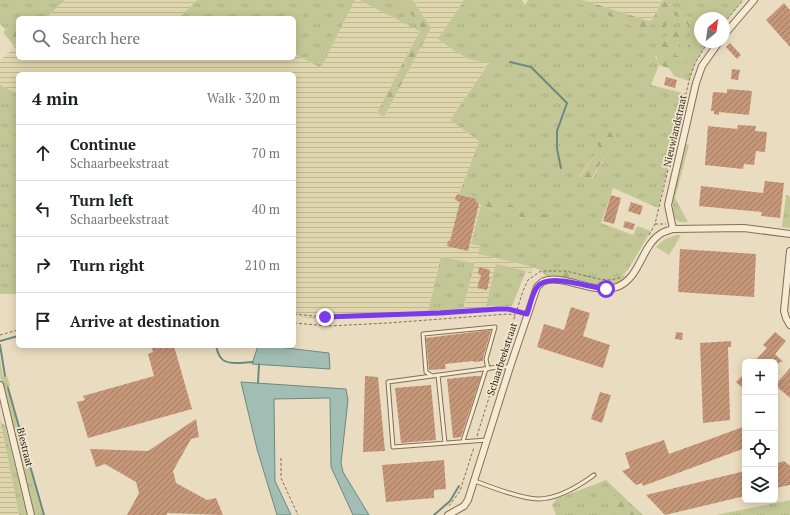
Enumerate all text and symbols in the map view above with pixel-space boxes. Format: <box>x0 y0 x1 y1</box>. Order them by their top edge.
north arrow <box>694 12 730 48</box>
search box <box>16 16 296 60</box>
icon: search <box>30 27 52 49</box>
text: Search here <box>62 28 140 48</box>
text: 4 min <box>32 87 79 110</box>
text: Walk · 320 m <box>207 89 280 107</box>
street label: Nieuwlandstraat <box>660 93 690 168</box>
text: Continue <box>70 134 136 154</box>
icon: ahead <box>32 142 54 164</box>
text: 70 m <box>252 144 280 162</box>
text: Schaarbeekstraat <box>70 154 169 172</box>
text: Turn left <box>70 190 134 210</box>
icon: left <box>32 198 54 220</box>
text: 40 m <box>252 200 280 218</box>
text: Schaarbeekstraat <box>70 210 169 228</box>
icon: right <box>32 254 54 276</box>
text: Turn right <box>70 255 145 275</box>
text: 210 m <box>245 256 280 274</box>
route start <box>597 280 615 298</box>
route end <box>316 308 334 326</box>
icon: arrive <box>32 310 54 332</box>
text: Arrive at destination <box>70 311 220 331</box>
street label: Schaarbeekstraat <box>484 320 520 397</box>
map controls <box>742 359 778 503</box>
button: + <box>742 359 778 395</box>
button: − <box>742 395 778 431</box>
street label: Biestraat <box>14 426 36 468</box>
button: locate <box>742 431 778 467</box>
button: layers <box>742 467 778 503</box>

